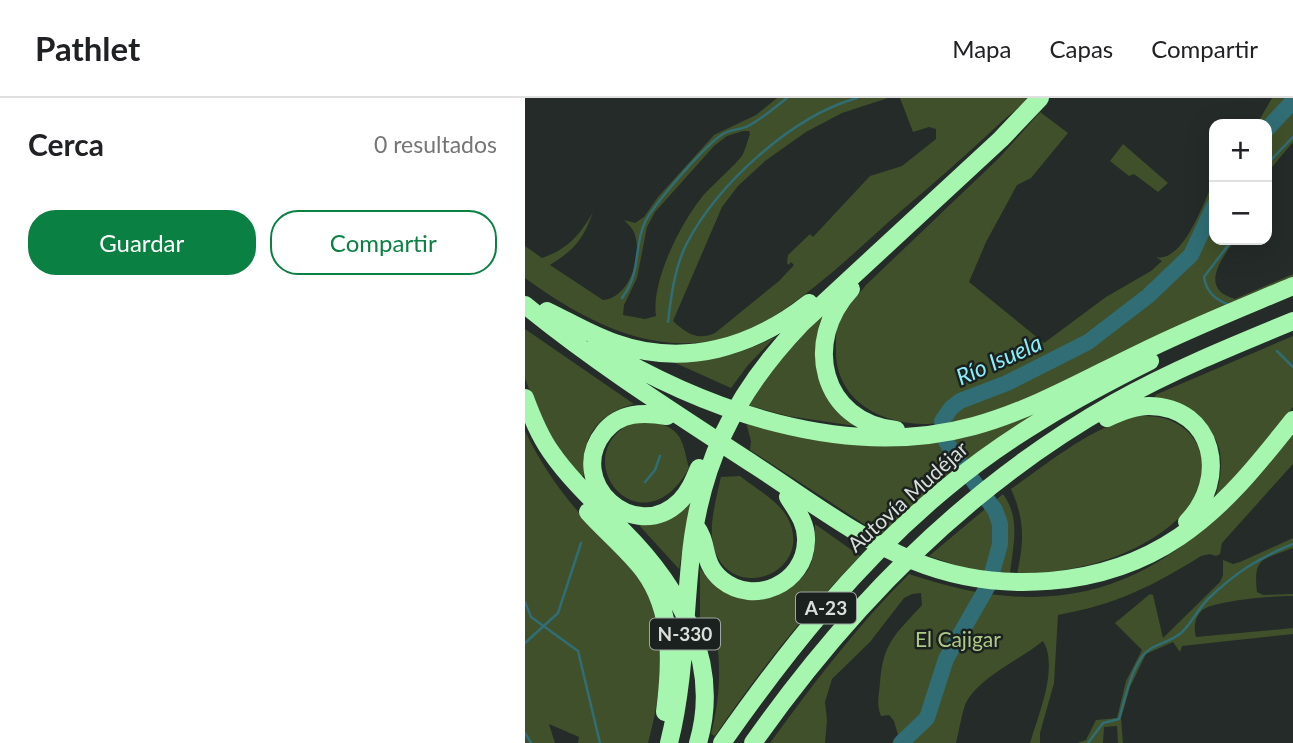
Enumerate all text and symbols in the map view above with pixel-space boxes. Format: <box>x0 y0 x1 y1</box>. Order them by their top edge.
text: Pathlet <box>35 28 140 68</box>
text: Mapa <box>952 34 1011 63</box>
text: Capas <box>1049 34 1113 63</box>
text: Compartir <box>1151 34 1258 63</box>
map controls <box>1209 119 1272 245</box>
button: + <box>1209 119 1272 182</box>
text: Cerca <box>28 126 104 162</box>
text: 0 resultados <box>374 130 497 158</box>
button: − <box>1209 182 1272 245</box>
button: Guardar <box>28 210 256 275</box>
button: Compartir <box>270 210 497 275</box>
water label: Río Isuela <box>951 328 1046 390</box>
street label: Autovía Mudéjar <box>842 435 973 557</box>
road number: A-23 <box>796 593 856 624</box>
road number: N-330 <box>650 618 720 650</box>
park label: El Cajigar <box>915 626 1001 651</box>

